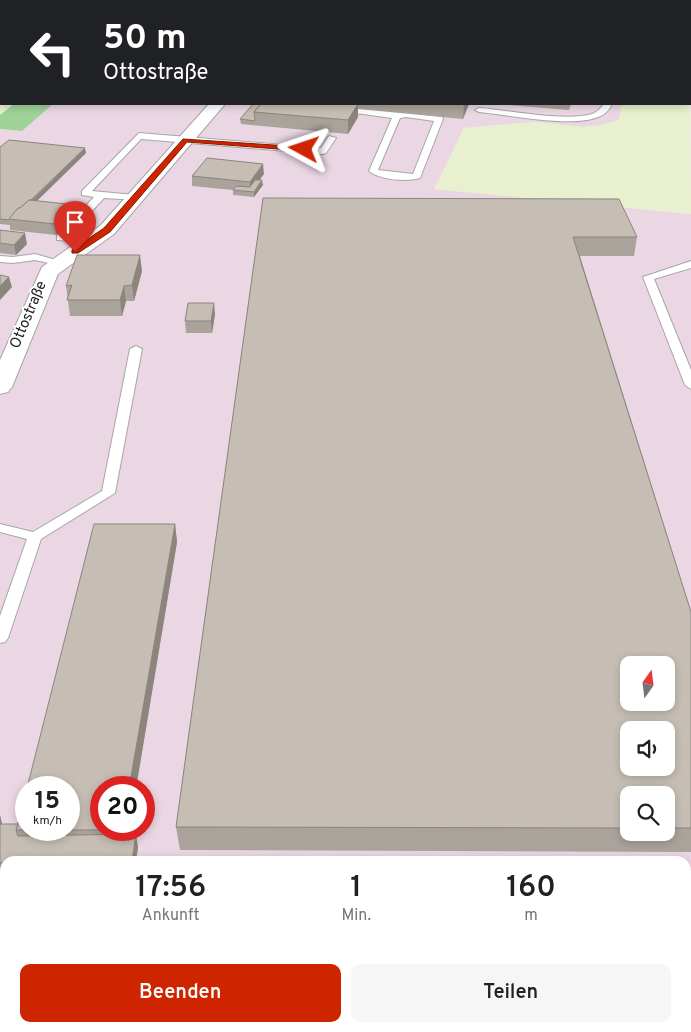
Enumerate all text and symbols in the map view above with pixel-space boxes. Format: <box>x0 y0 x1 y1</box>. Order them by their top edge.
text: 50 m <box>103 17 187 61</box>
icon: left <box>20 20 85 85</box>
text: Ottostraße <box>103 60 208 87</box>
position arrow <box>277 122 329 174</box>
pin <box>54 201 96 252</box>
icon: arrive <box>61 208 89 236</box>
street label: Ottostraße <box>6 278 52 352</box>
north arrow <box>620 656 675 711</box>
map controls <box>620 656 675 841</box>
button: sound <box>620 721 675 776</box>
speed limit sign: 20 <box>90 776 155 841</box>
text: 15 <box>35 786 60 818</box>
button: search <box>620 786 675 841</box>
text: km/h <box>33 813 62 829</box>
text: 17:56 <box>135 870 206 907</box>
text: 1 <box>350 870 362 907</box>
text: 160 <box>506 870 556 907</box>
text: Ankunft <box>142 906 200 926</box>
text: Min. <box>341 906 371 926</box>
text: m <box>524 906 538 926</box>
button: Beenden <box>20 964 341 1022</box>
button: Teilen <box>351 964 671 1022</box>

